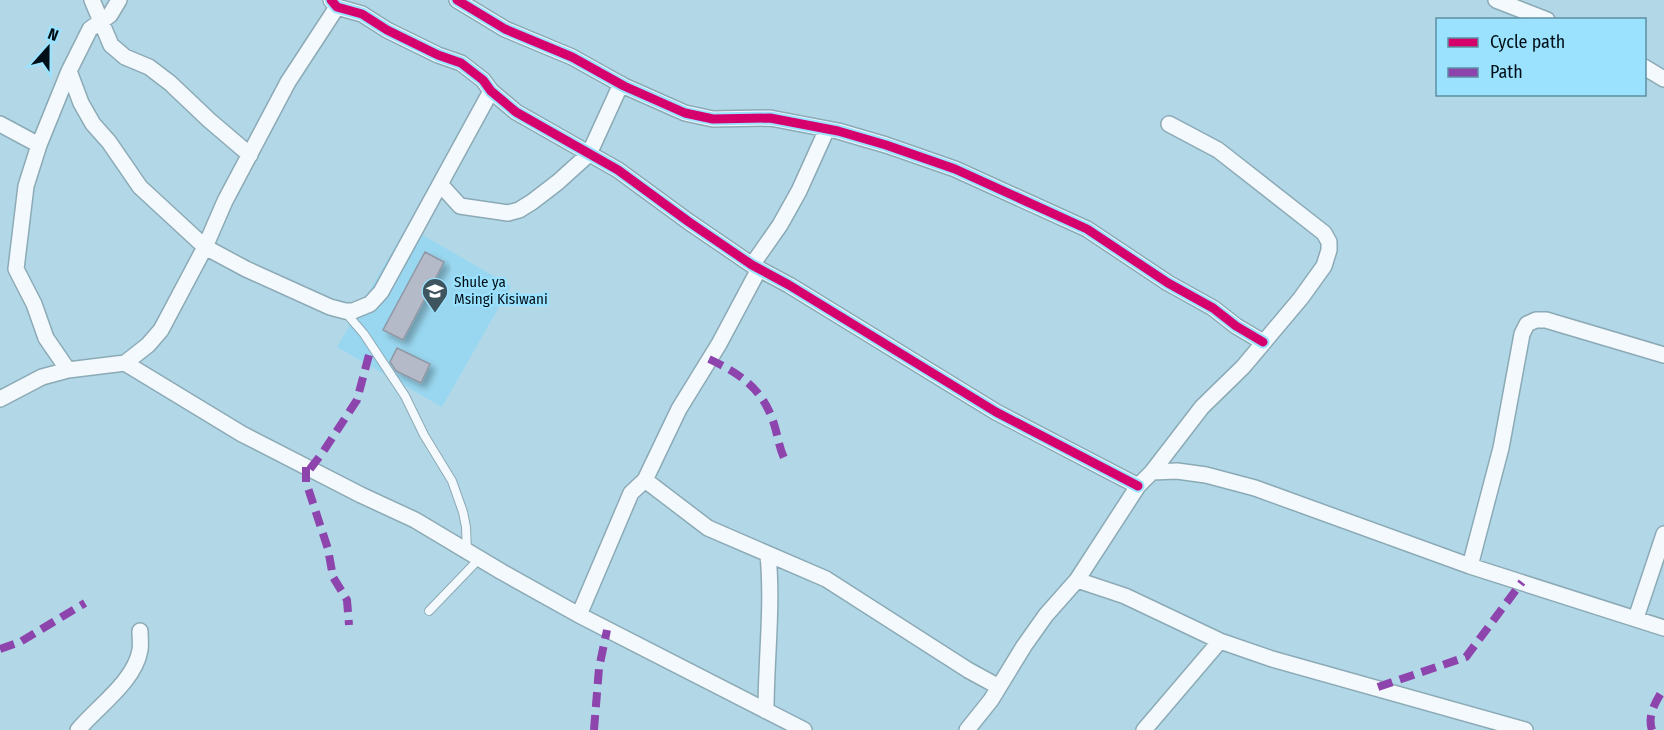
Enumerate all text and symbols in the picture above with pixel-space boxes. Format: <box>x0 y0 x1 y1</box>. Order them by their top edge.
north arrow <box>18 18 78 78</box>
legend <box>1436 18 1646 96</box>
text: N <box>45 24 61 45</box>
text: Cycle path <box>1490 31 1565 53</box>
text: Path <box>1490 61 1523 83</box>
place label: Shule ya Msingi Kisiwani <box>454 273 548 308</box>
school or university icon: Shule ya Msingi Kisiwani <box>420 276 450 314</box>

